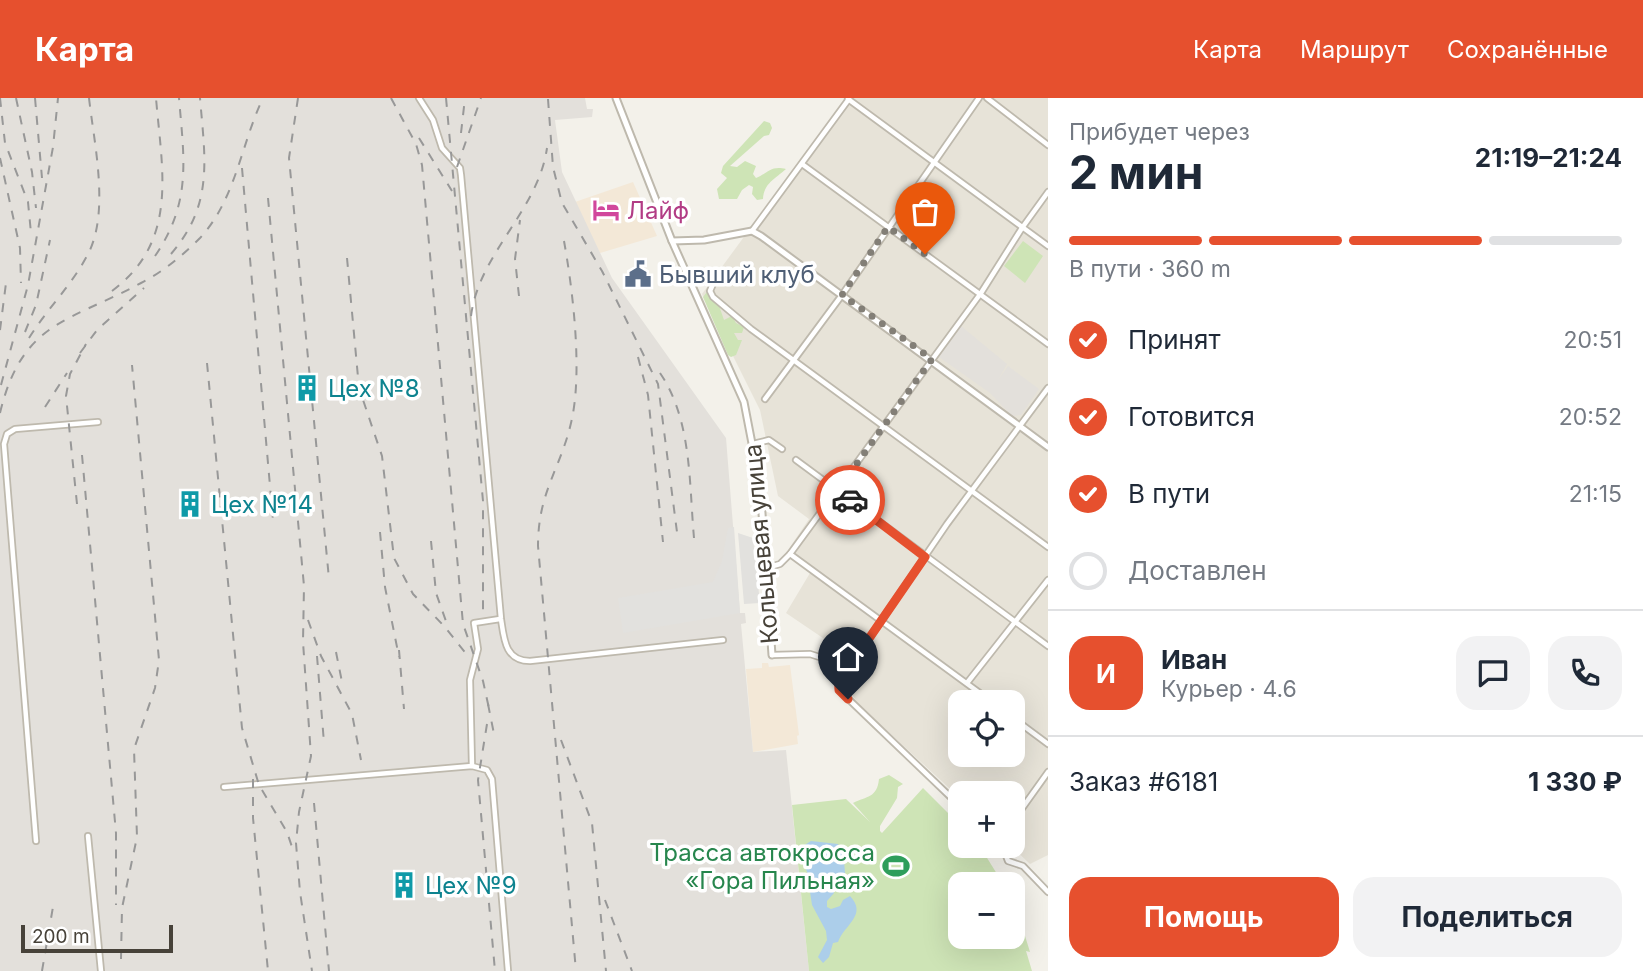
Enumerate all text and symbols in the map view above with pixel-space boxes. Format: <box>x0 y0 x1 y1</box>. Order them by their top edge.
text: Карта <box>35 29 134 69</box>
text: Карта <box>1193 35 1262 64</box>
text: Маршрут <box>1300 35 1409 64</box>
text: Сохранённые <box>1447 35 1608 64</box>
text: Прибудет через <box>1069 118 1250 146</box>
text: 21:19–21:24 <box>1475 142 1622 173</box>
text: 2 мин <box>1069 144 1204 200</box>
pin <box>895 182 955 254</box>
icon: bag <box>906 193 944 231</box>
hotel icon: Лайф <box>591 195 621 225</box>
place label: Лайф <box>627 196 689 225</box>
text: В пути · 360 m <box>1069 255 1231 283</box>
public building icon: Бывший клуб <box>623 259 653 289</box>
place label: Бывший клуб <box>659 260 815 289</box>
icon: check <box>1069 321 1107 359</box>
text: Принят <box>1128 324 1221 355</box>
text: 20:51 <box>1564 326 1622 354</box>
building icon: Цех №8 <box>292 373 322 403</box>
place label: Цех №8 <box>328 374 420 403</box>
icon: check <box>1069 398 1107 436</box>
text: Готовится <box>1128 401 1255 432</box>
text: 20:52 <box>1559 403 1622 431</box>
street label: Кольцевая улица <box>738 443 784 645</box>
courier <box>815 465 885 535</box>
icon: check <box>1069 475 1107 513</box>
text: В пути <box>1128 478 1210 509</box>
text: 21:15 <box>1569 480 1622 508</box>
icon: car <box>831 481 869 519</box>
building icon: Цех №14 <box>175 489 205 519</box>
place label: Цех №14 <box>211 490 313 519</box>
text: Доставлен <box>1128 555 1267 586</box>
pin <box>818 627 878 699</box>
button: chat <box>1456 636 1530 710</box>
button: phone <box>1548 636 1622 710</box>
icon: home <box>829 638 867 676</box>
text: Иван <box>1161 644 1227 675</box>
text: И <box>1096 658 1116 689</box>
text: Курьер · 4.6 <box>1161 675 1297 703</box>
map controls <box>948 690 1025 949</box>
button: locate <box>948 690 1025 767</box>
text: Заказ #6181 <box>1069 766 1218 797</box>
text: 1 330 ₽ <box>1528 766 1622 797</box>
button: + <box>948 781 1025 858</box>
place label: Трасса автокросса «Гора Пильная» <box>649 838 875 895</box>
sports icon: Трасса автокросса «Гора Пильная» <box>881 851 911 881</box>
building icon: Цех №9 <box>389 870 419 900</box>
place label: Цех №9 <box>425 871 517 900</box>
button: − <box>948 872 1025 949</box>
button: Помощь <box>1069 877 1339 957</box>
button: Поделиться <box>1353 877 1622 957</box>
scale bar <box>21 922 173 954</box>
text: 200 m <box>32 925 90 948</box>

